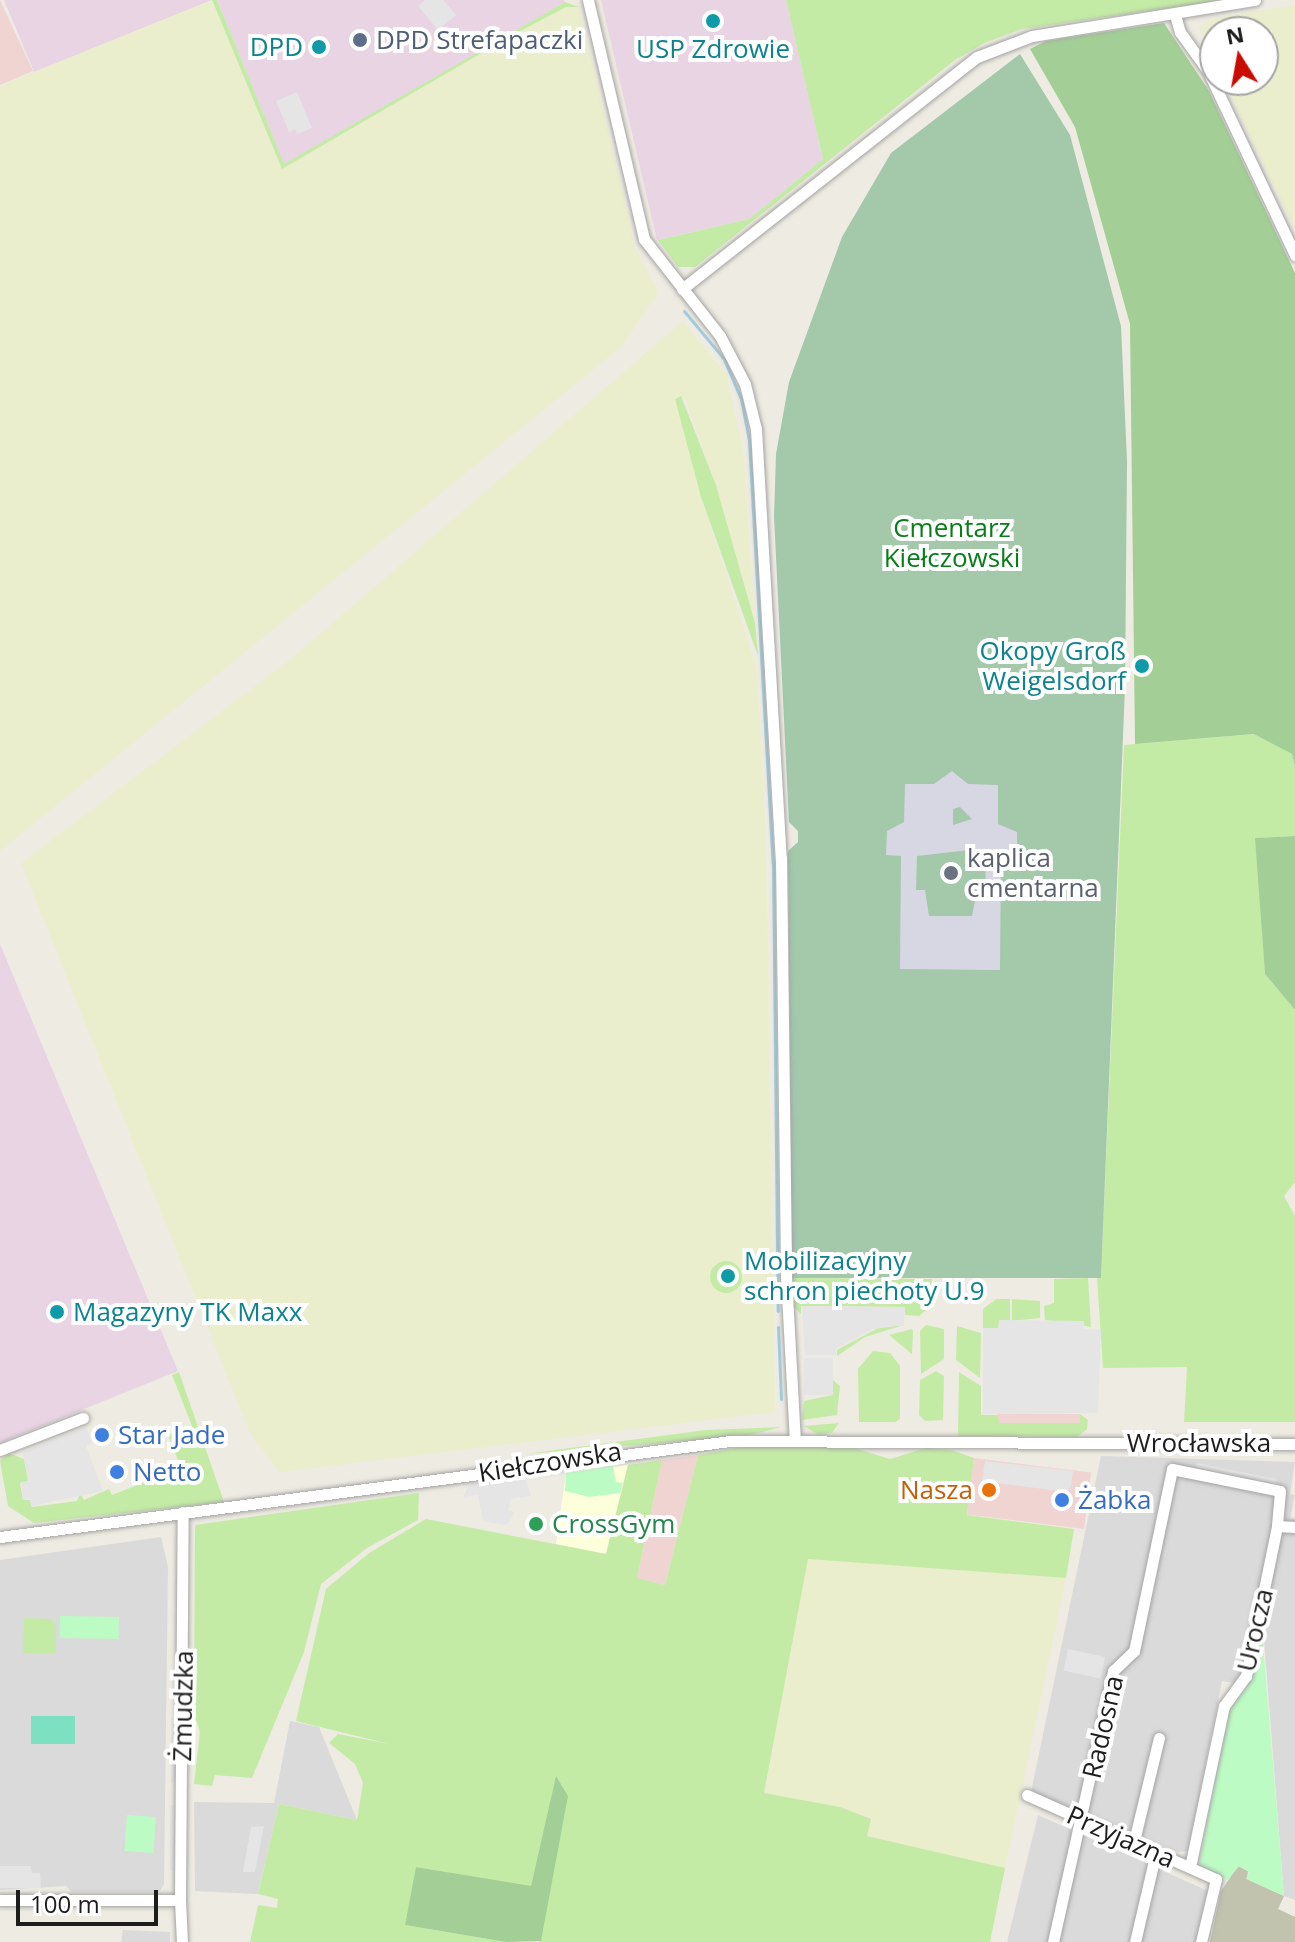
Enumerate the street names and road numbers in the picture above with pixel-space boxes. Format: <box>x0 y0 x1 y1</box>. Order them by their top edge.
street label: Wrocławska <box>1127 1427 1271 1459</box>
street label: Kiełczowska <box>476 1435 624 1489</box>
street label: Urocza <box>1230 1585 1280 1675</box>
street label: Żmudzka <box>166 1650 200 1762</box>
street label: Radosna <box>1076 1672 1130 1782</box>
street label: Przyjazna <box>1062 1799 1180 1875</box>

